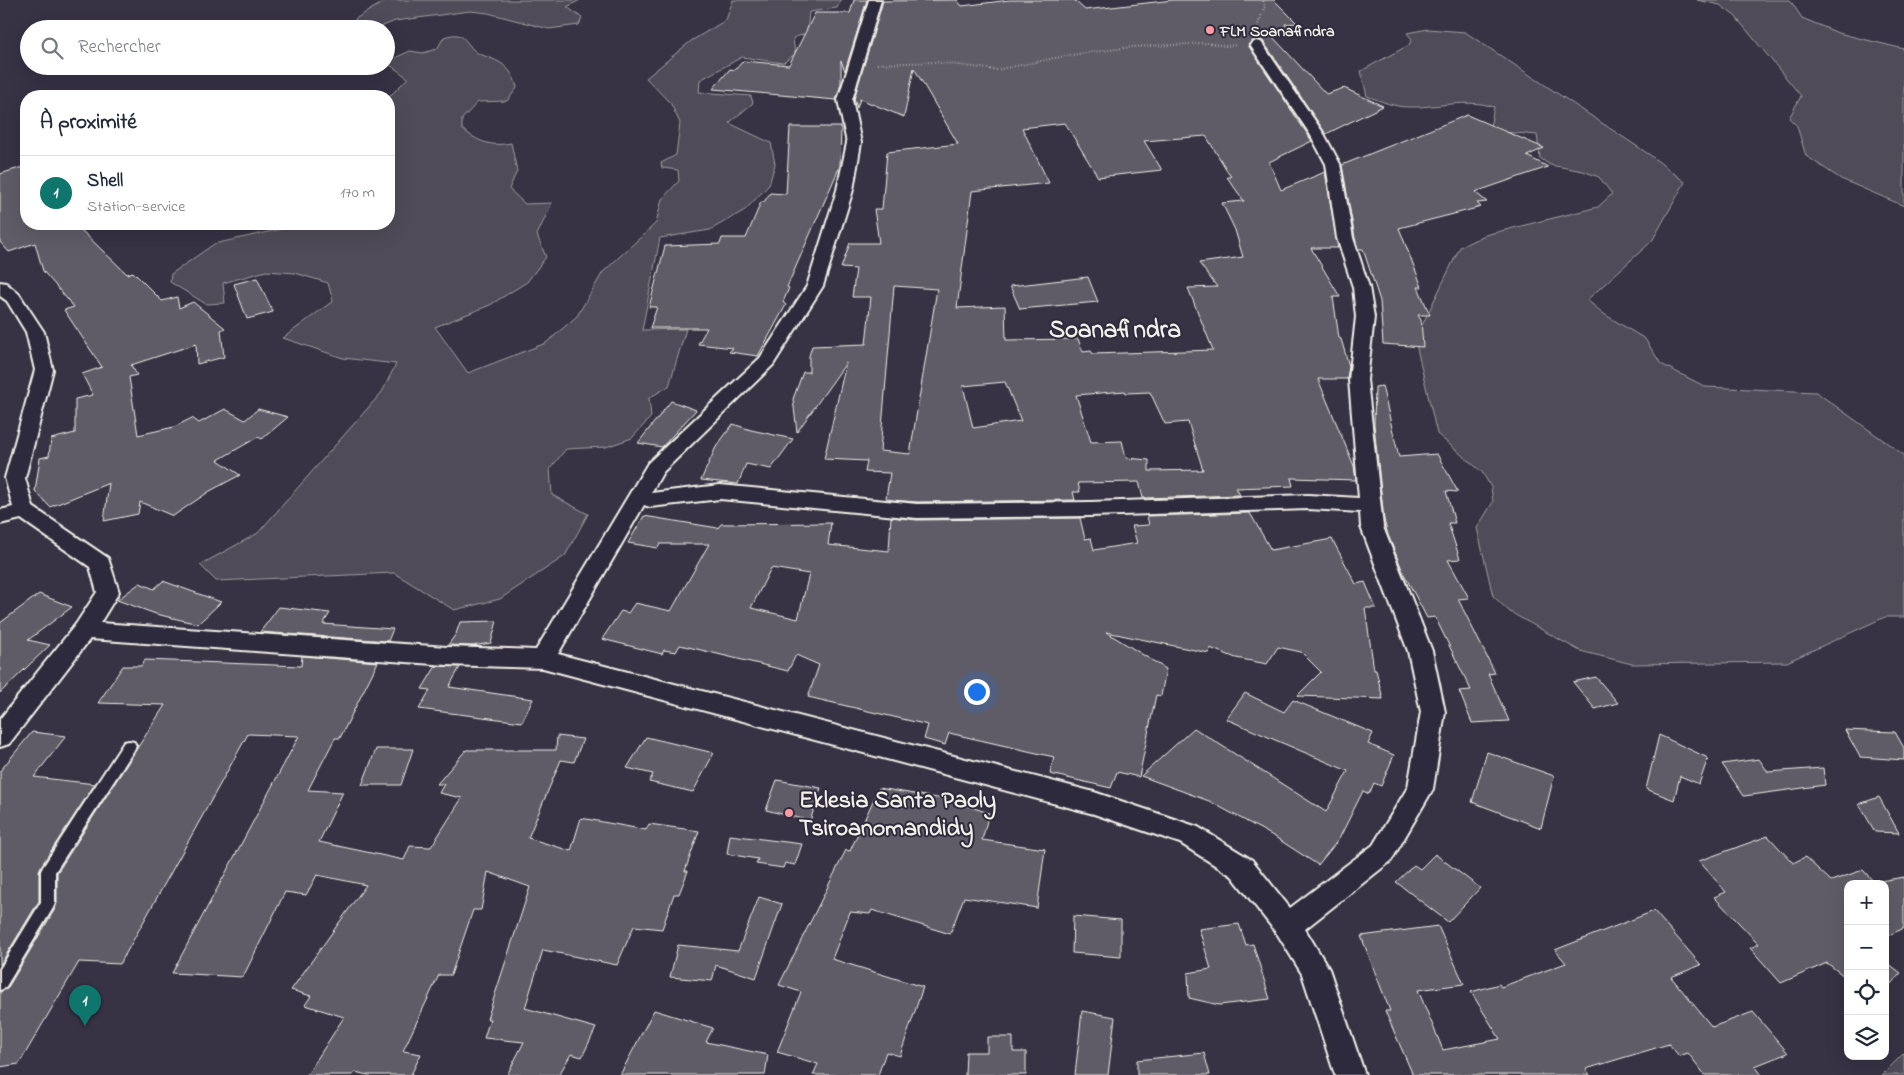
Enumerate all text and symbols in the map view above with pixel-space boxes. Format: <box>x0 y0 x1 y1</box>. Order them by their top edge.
search box <box>20 20 395 75</box>
place label: FLM Soanafindra <box>1219 20 1335 44</box>
marker: FLM Soanafindra <box>1204 24 1216 36</box>
icon: search <box>38 34 66 62</box>
text: Rechercher <box>78 34 161 61</box>
text: À proximité <box>40 108 137 138</box>
text: Shell <box>87 168 123 195</box>
text: 1 <box>53 181 59 205</box>
text: 170 m <box>340 181 375 205</box>
text: Station-service <box>87 195 185 219</box>
district label: Soanafindra <box>1049 313 1181 349</box>
your location <box>964 679 990 705</box>
place label: Eklesia Santa Paoly Tsiroanomandidy <box>799 784 996 848</box>
marker: Eklesia Santa Paoly Tsiroanomandidy <box>783 807 795 819</box>
map controls <box>1844 880 1889 1060</box>
button: + <box>1844 880 1889 925</box>
button: − <box>1844 925 1889 970</box>
button: locate <box>1844 970 1889 1015</box>
pin: 1 <box>69 985 101 1026</box>
button: layers <box>1844 1015 1889 1060</box>

